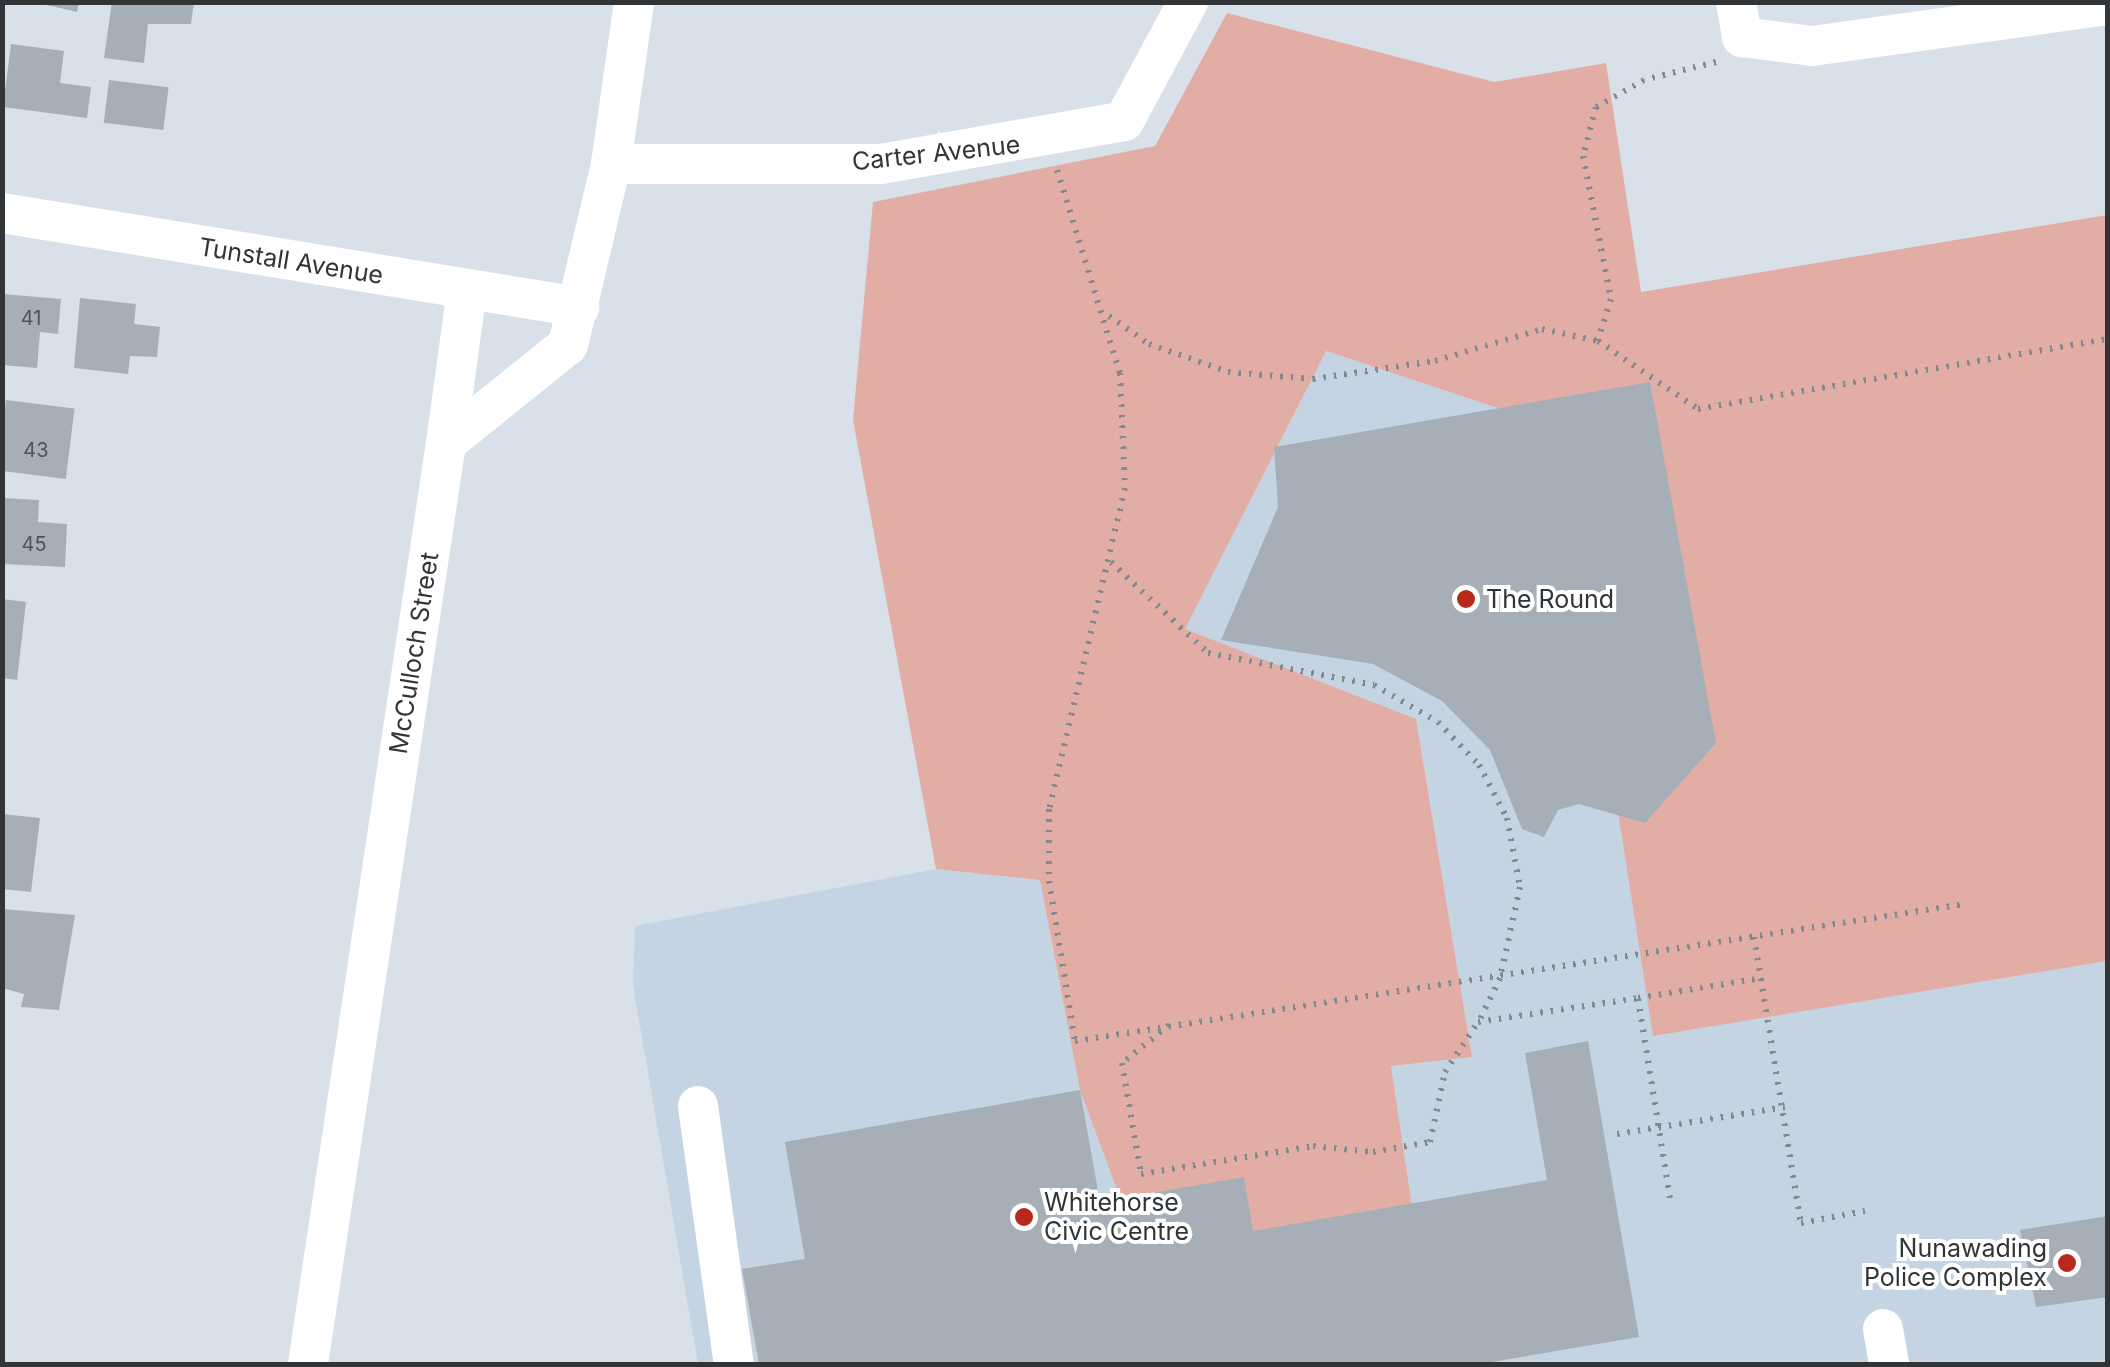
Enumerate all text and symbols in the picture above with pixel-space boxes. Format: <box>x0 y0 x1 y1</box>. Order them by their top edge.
street label: Carter Avenue <box>850 129 1022 177</box>
street label: Tunstall Avenue <box>197 232 385 290</box>
house number: 41 <box>21 306 41 330</box>
house number: 43 <box>23 438 49 462</box>
house number: 45 <box>21 532 47 556</box>
street label: McCulloch Street <box>383 550 445 756</box>
place label: The Round <box>1486 584 1614 614</box>
marker: The Round <box>1455 588 1477 610</box>
place label: Whitehorse Civic Centre <box>1044 1188 1189 1247</box>
marker: Whitehorse Civic Centre <box>1013 1206 1035 1228</box>
place label: Nunawading Police Complex <box>1864 1234 2047 1293</box>
marker: Nunawading Police Complex <box>2056 1252 2078 1274</box>

